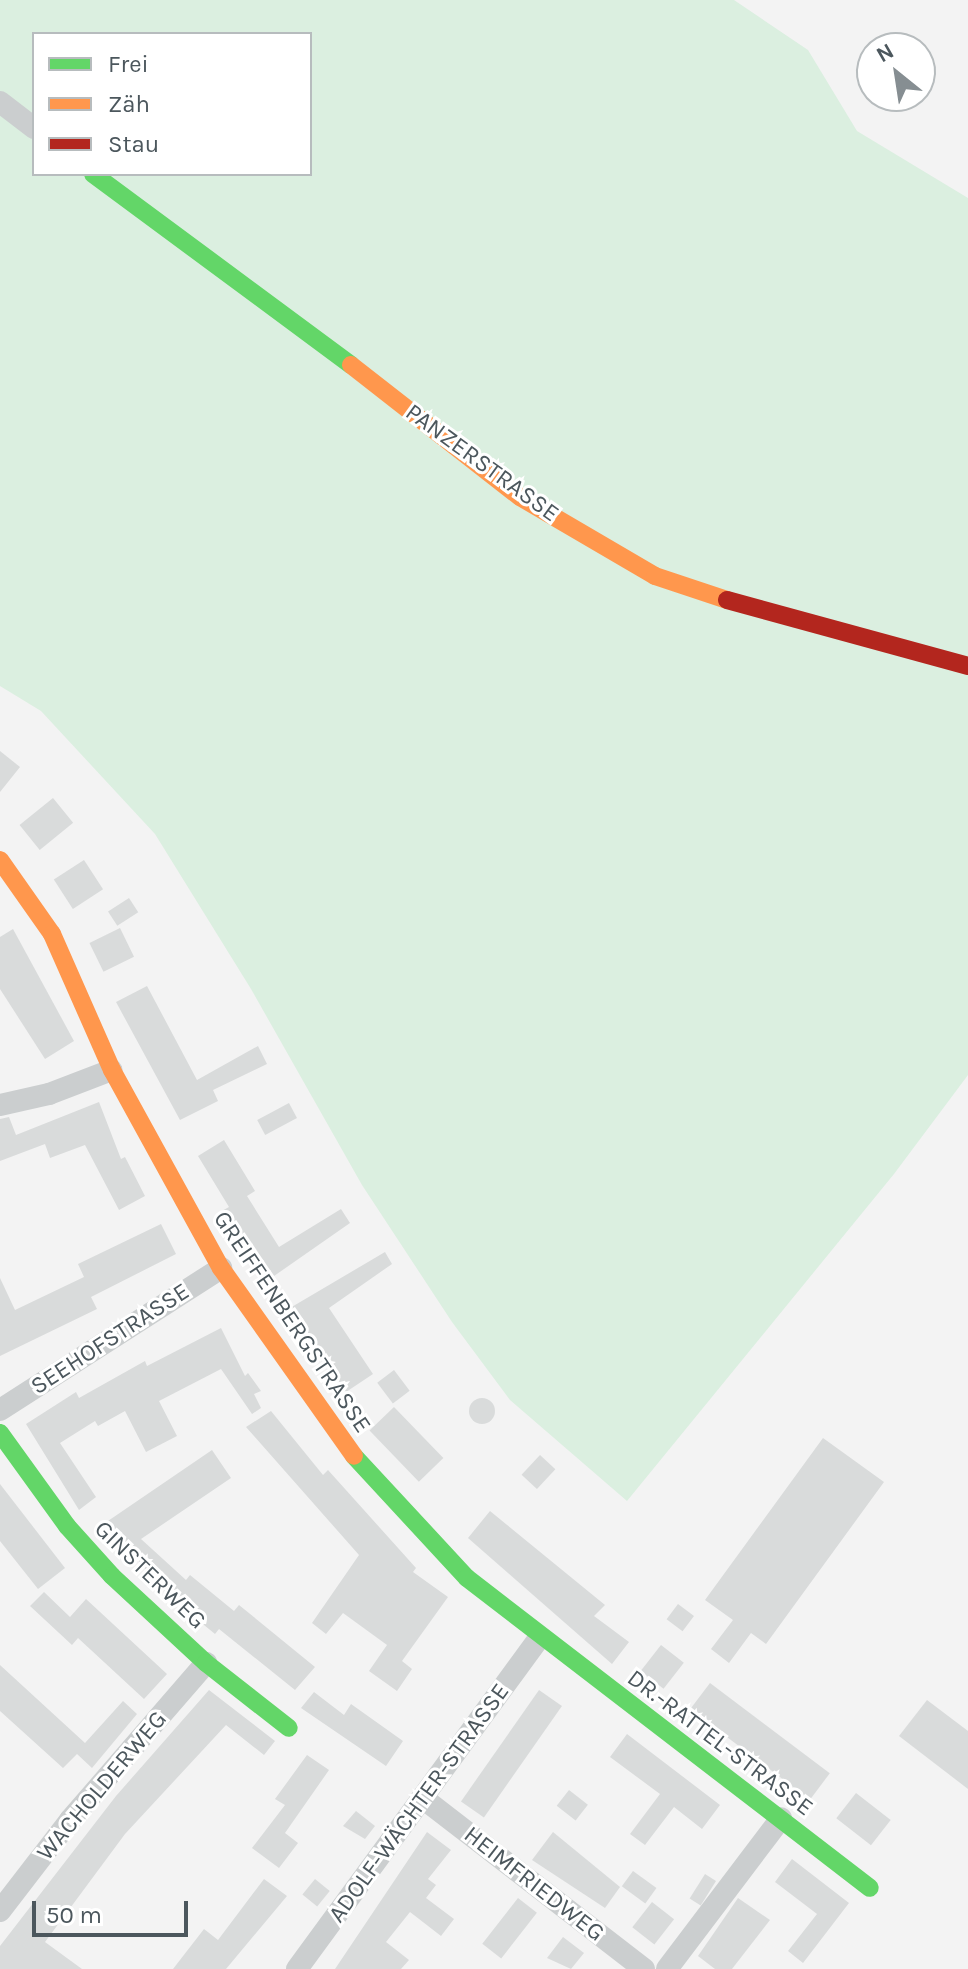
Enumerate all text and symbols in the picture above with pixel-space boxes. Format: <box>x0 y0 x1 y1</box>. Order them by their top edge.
legend <box>32 32 312 176</box>
north arrow <box>856 32 936 112</box>
text: N <box>872 38 898 68</box>
text: Frei <box>108 50 149 78</box>
text: Zäh <box>108 90 150 118</box>
text: Stau <box>108 130 159 158</box>
street label: PANZERSTRASSE <box>400 398 564 528</box>
street label: GREIFFENBERGSTRASSE <box>207 1206 377 1438</box>
street label: SEEHOFSTRASSE <box>25 1277 195 1401</box>
street label: GINSTERWEG <box>88 1515 212 1635</box>
street label: DR.-RATTEL-STRASSE <box>621 1664 819 1822</box>
street label: ADOLF-WÄCHTER-STRASSE <box>323 1678 515 1928</box>
street label: WACHOLDERWEG <box>31 1705 173 1867</box>
street label: HEIMFRIEDWEG <box>458 1820 610 1948</box>
scale bar <box>36 1885 192 1935</box>
text: 50 m <box>46 1901 102 1929</box>

